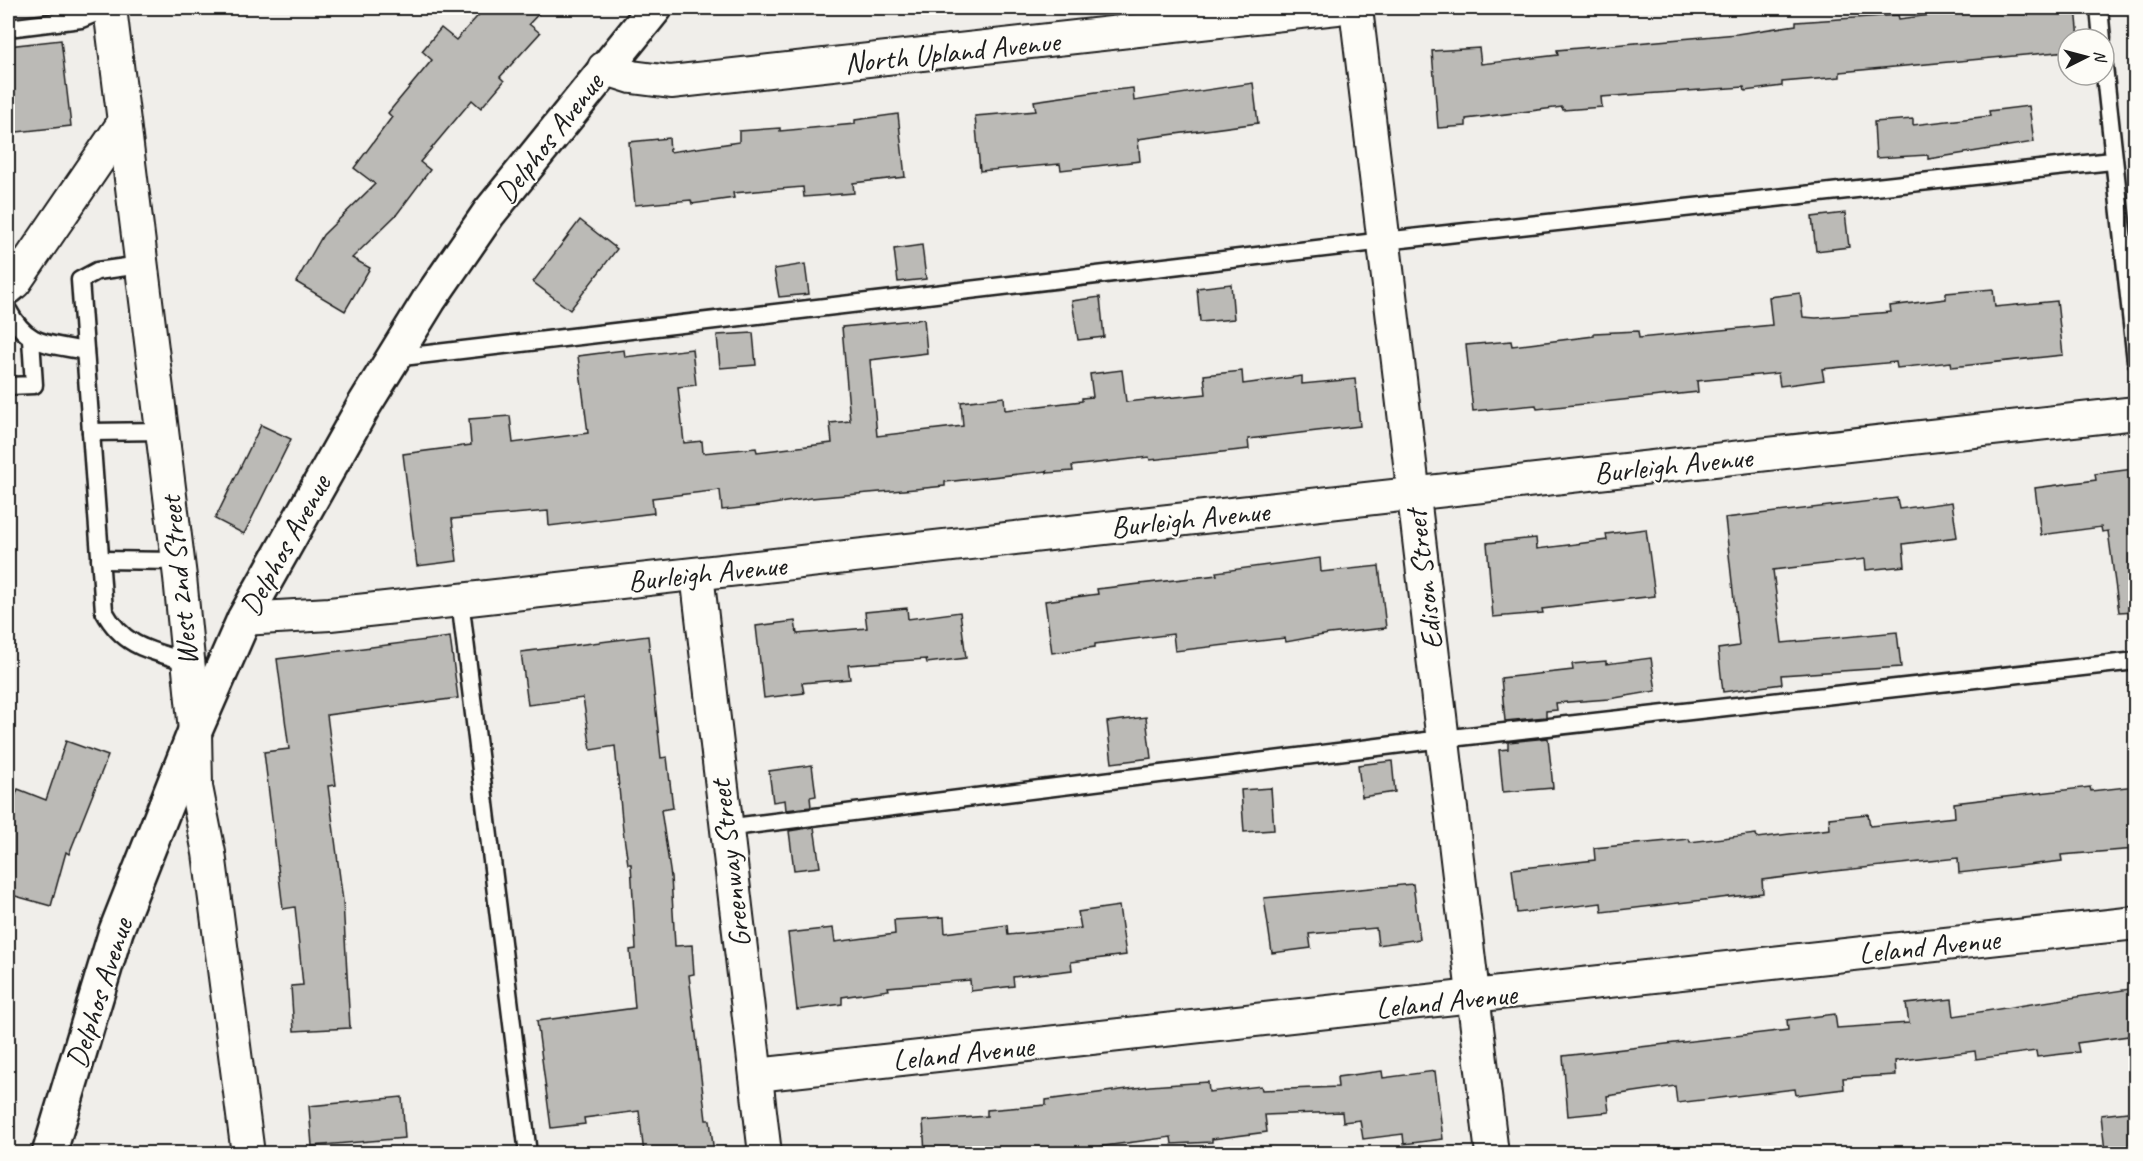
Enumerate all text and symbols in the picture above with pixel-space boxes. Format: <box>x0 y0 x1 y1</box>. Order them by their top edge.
street label: North Upland Avenue <box>843 22 1064 82</box>
north arrow <box>2056 27 2116 87</box>
text: N <box>2089 50 2111 65</box>
street label: Delphos Avenue <box>486 64 613 211</box>
street label: Burleigh Avenue <box>1592 438 1756 492</box>
street label: Delphos Avenue <box>231 466 340 622</box>
street label: West 2nd Street <box>151 492 207 667</box>
street label: Burleigh Avenue <box>1109 492 1273 546</box>
street label: Edison Street <box>1396 504 1451 652</box>
street label: Burleigh Avenue <box>626 546 790 600</box>
street label: Greenway Street <box>701 775 759 950</box>
street label: Delphos Avenue <box>57 911 142 1073</box>
street label: Leland Avenue <box>1857 919 2004 972</box>
street label: Leland Avenue <box>1374 974 1521 1027</box>
street label: Leland Avenue <box>891 1026 1038 1079</box>

